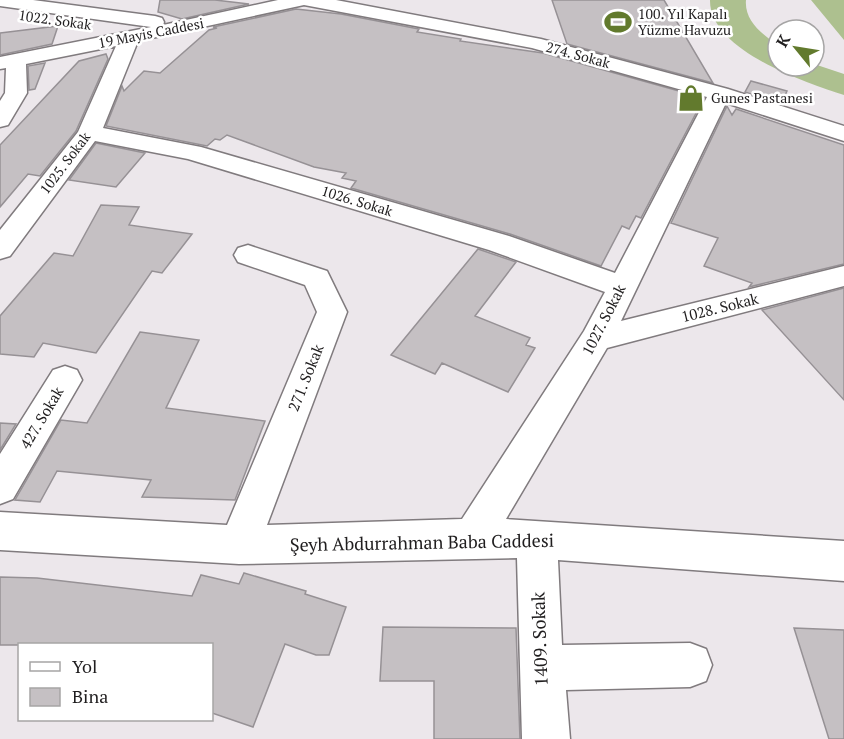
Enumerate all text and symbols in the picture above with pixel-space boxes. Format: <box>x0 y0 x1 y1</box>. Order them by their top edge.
place label: 100. Yıl Kapalı Yüzme Havuzu <box>638 4 731 39</box>
street label: 1022. Sokak <box>17 5 93 34</box>
sports icon: 100. Yıl Kapalı Yüzme Havuzu <box>603 7 633 37</box>
street label: 19 Mayis Caddesi <box>96 13 205 52</box>
north arrow <box>766 18 826 78</box>
text: K <box>771 30 796 51</box>
street label: 274. Sokak <box>544 37 613 72</box>
shop icon: Gunes Pastanesi <box>676 83 706 113</box>
place label: Gunes Pastanesi <box>711 88 813 107</box>
street label: 1025. Sokak <box>35 127 95 198</box>
street label: 1026. Sokak <box>319 181 396 221</box>
street label: 1027. Sokak <box>577 280 630 358</box>
street label: 1028. Sokak <box>679 288 761 326</box>
street label: 271. Sokak <box>283 341 328 414</box>
street label: 427. Sokak <box>15 382 68 452</box>
street label: Şeyh Abdurrahman Baba Caddesi <box>290 528 554 556</box>
street label: 1409. Sokak <box>525 591 553 687</box>
legend <box>18 643 213 721</box>
text: Yol <box>72 654 97 678</box>
text: Bina <box>72 684 108 708</box>

